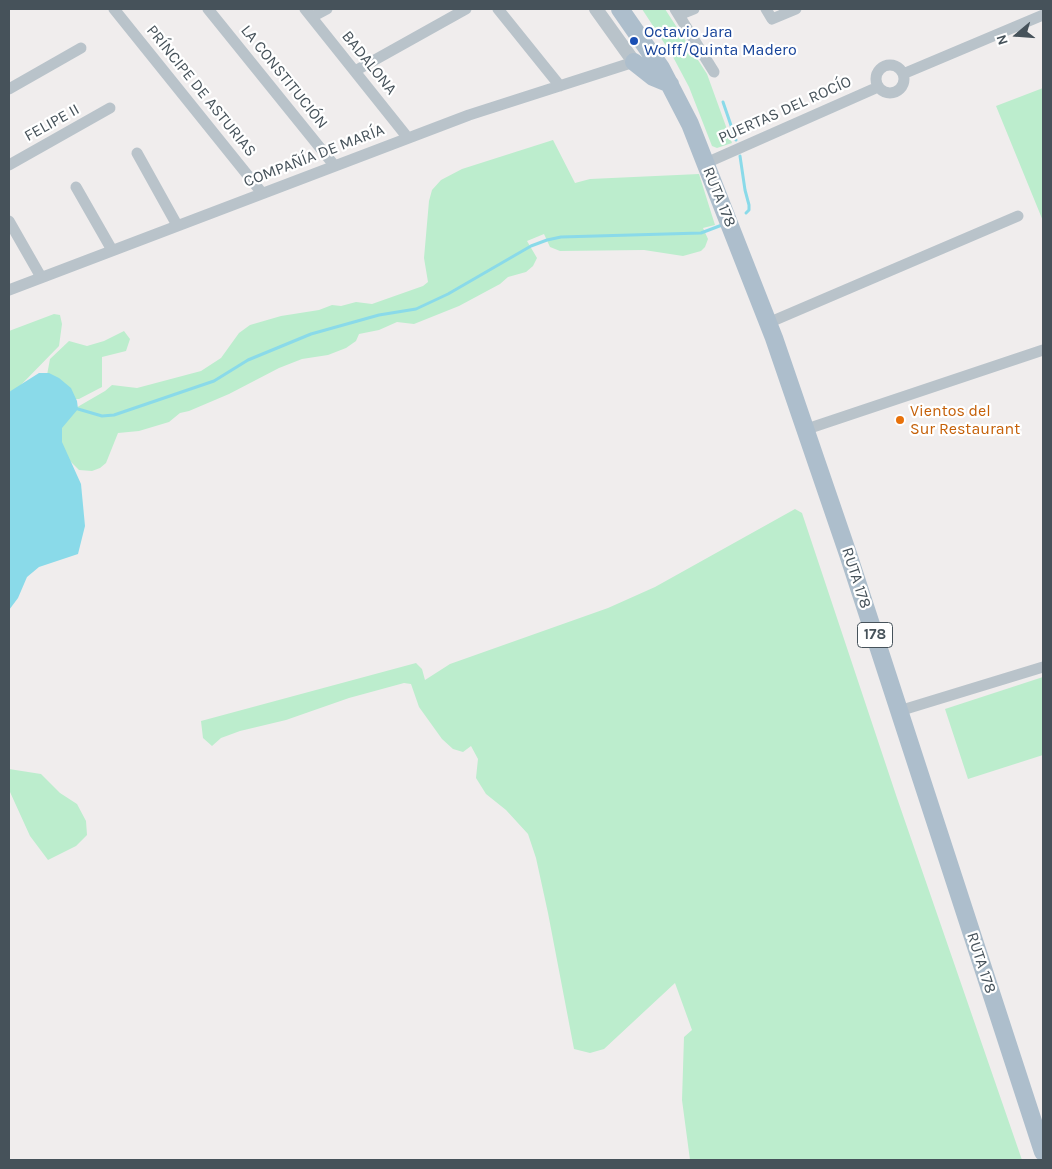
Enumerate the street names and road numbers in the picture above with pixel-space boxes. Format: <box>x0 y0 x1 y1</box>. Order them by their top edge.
street label: PRÍNCIPE DE ASTURIAS <box>142 21 260 161</box>
street label: LA CONSTITUCIÓN <box>236 21 332 133</box>
street label: BADALONA <box>337 27 401 99</box>
street label: PUERTAS DEL ROCÍO <box>715 72 855 148</box>
street label: FELIPE II <box>21 100 83 146</box>
street label: COMPAÑÍA DE MARÍA <box>241 120 387 192</box>
street label: RUTA 178 <box>698 164 740 230</box>
street label: RUTA 178 <box>837 545 875 611</box>
road number: 178 <box>858 622 892 648</box>
street label: RUTA 178 <box>962 930 1000 996</box>

